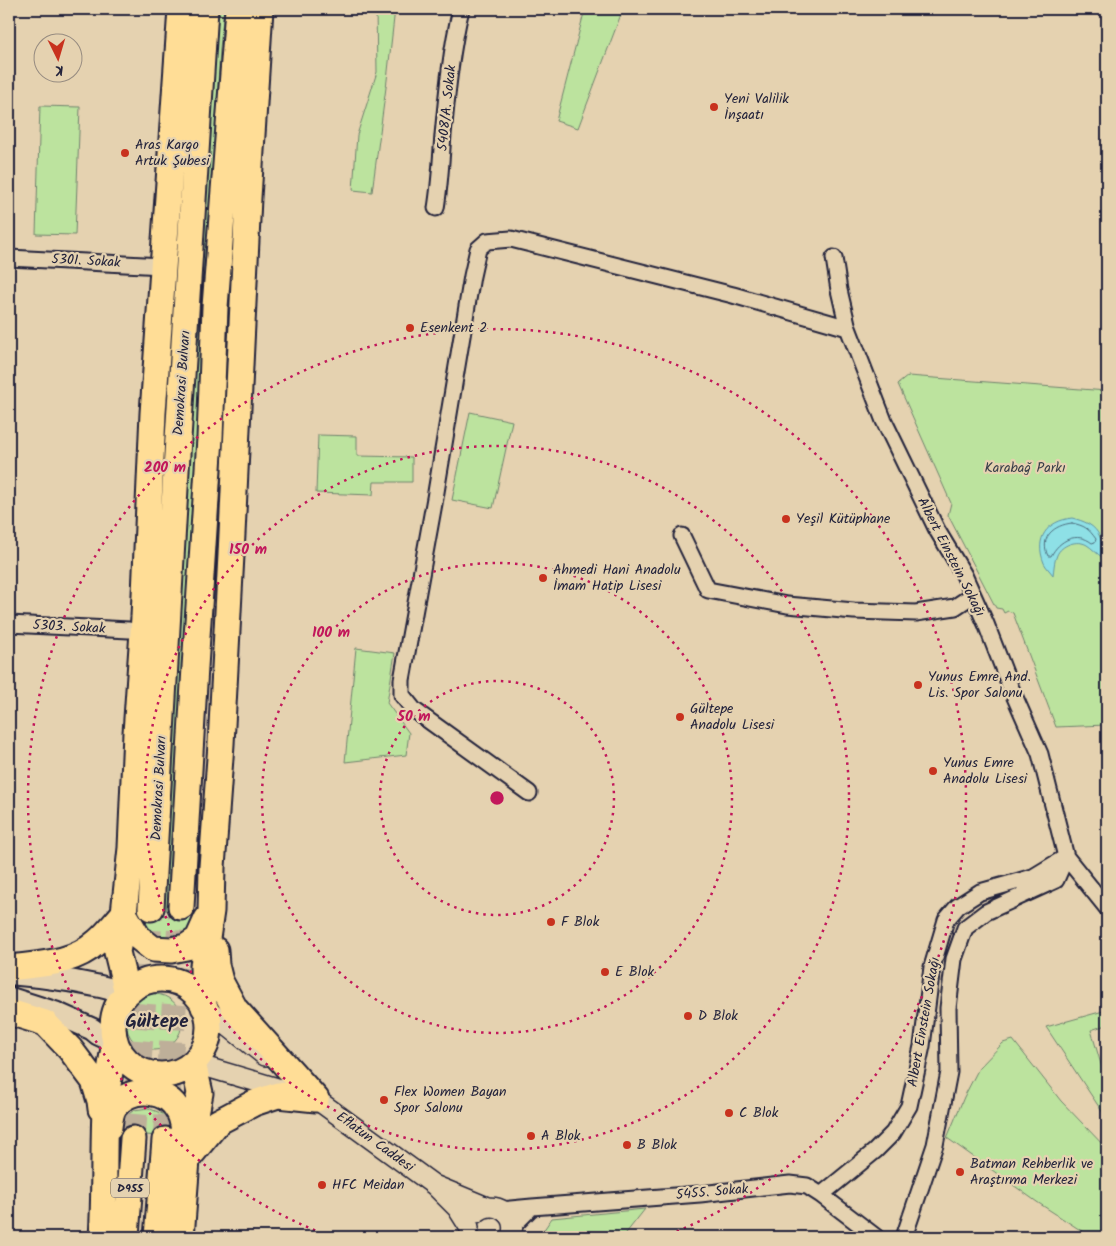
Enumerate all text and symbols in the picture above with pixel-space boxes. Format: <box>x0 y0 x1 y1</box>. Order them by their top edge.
north arrow <box>32 32 82 82</box>
text: K <box>53 59 64 81</box>
street label: 5408/A. Sokak <box>432 63 463 152</box>
place label: Yeni Valilik İnşaatı <box>724 88 789 126</box>
marker: Yeni Valilik İnşaatı <box>708 101 720 113</box>
place label: Aras Kargo Artuk Şubesi <box>135 134 210 172</box>
marker: Aras Kargo Artuk Şubesi <box>119 147 131 159</box>
street label: 5301. Sokak <box>51 248 122 274</box>
place label: Esenkent 2 <box>420 317 487 339</box>
marker: Esenkent 2 <box>404 322 416 334</box>
street label: Demokrasi Bulvarı <box>167 329 197 436</box>
text: 200 m <box>144 456 186 480</box>
park label: Karabağ Parkı <box>984 457 1066 479</box>
street label: Albert Einstein Sokağı <box>911 493 991 621</box>
place label: Yeşil Kütüphane <box>796 508 891 530</box>
marker: Yeşil Kütüphane <box>780 513 792 525</box>
text: 150 m <box>229 538 267 562</box>
place label: Ahmedi Hani Anadolu İmam Hatip Lisesi <box>553 559 681 597</box>
marker: Ahmedi Hani Anadolu İmam Hatip Lisesi <box>537 572 549 584</box>
street label: 5303. Sokak <box>32 614 106 640</box>
text: 100 m <box>312 621 350 645</box>
place label: Yunus Emre And. Lis. Spor Salonu <box>928 666 1031 704</box>
marker: Yunus Emre And. Lis. Spor Salonu <box>912 679 924 691</box>
place label: Gültepe Anadolu Lisesi <box>690 698 775 736</box>
text: 50 m <box>396 705 431 729</box>
marker: Gültepe Anadolu Lisesi <box>674 711 686 723</box>
street label: Demokrasi Bulvarı <box>145 734 173 841</box>
place label: Yunus Emre Anadolu Lisesi <box>943 752 1028 790</box>
marker: Yunus Emre Anadolu Lisesi <box>927 765 939 777</box>
centre of rings <box>488 789 506 807</box>
place label: F Blok <box>561 911 600 933</box>
marker: F Blok <box>545 916 557 928</box>
street label: Albert Einstein Sokağı <box>902 955 946 1089</box>
place label: E Blok <box>615 961 654 983</box>
marker: E Blok <box>599 966 611 978</box>
place label: D Blok <box>698 1005 738 1027</box>
district label: Gültepe <box>126 1007 188 1037</box>
marker: D Blok <box>682 1010 694 1022</box>
place label: Flex Women Bayan Spor Salonu <box>394 1081 507 1119</box>
marker: Flex Women Bayan Spor Salonu <box>378 1094 390 1106</box>
place label: C Blok <box>739 1102 779 1124</box>
street label: Eflatun Caddesi <box>331 1106 419 1178</box>
marker: C Blok <box>723 1107 735 1119</box>
place label: A Blok <box>541 1125 581 1147</box>
marker: A Blok <box>525 1130 537 1142</box>
place label: B Blok <box>637 1134 677 1156</box>
marker: B Blok <box>621 1139 633 1151</box>
place label: Batman Rehberlik ve Araştırma Merkezi <box>970 1153 1094 1191</box>
marker: Batman Rehberlik ve Araştırma Merkezi <box>954 1166 966 1178</box>
place label: HFC Meidan <box>332 1174 404 1196</box>
road number: D955 <box>111 1178 149 1198</box>
street label: 5455. Sokak <box>675 1178 750 1206</box>
marker: HFC Meidan <box>316 1179 328 1191</box>

